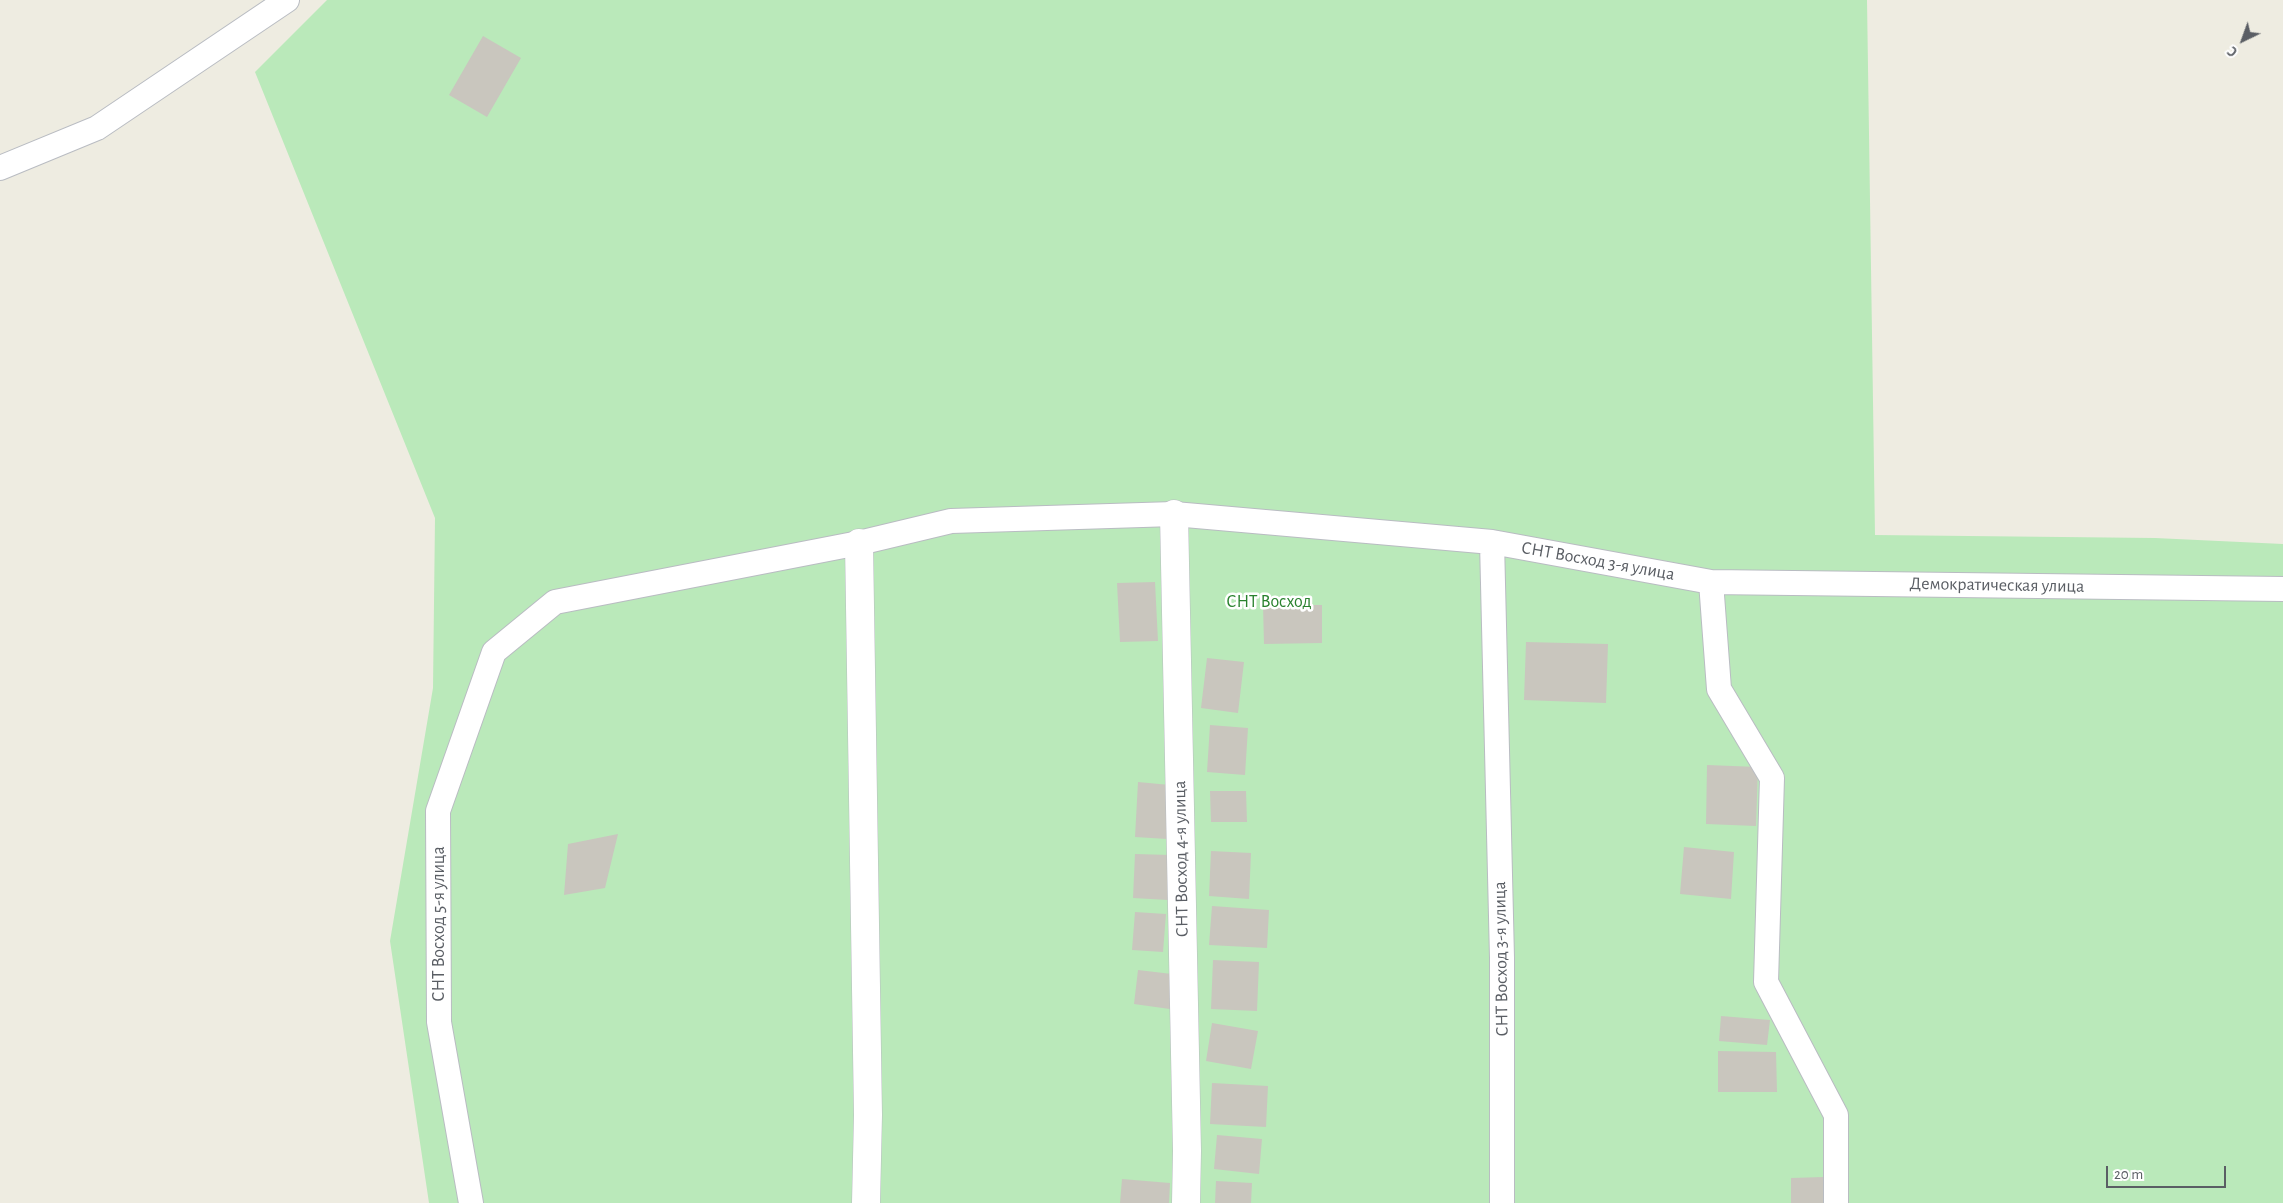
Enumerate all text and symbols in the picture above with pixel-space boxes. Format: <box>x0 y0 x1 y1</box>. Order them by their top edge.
north arrow <box>2218 15 2268 65</box>
text: С <box>2225 43 2241 59</box>
street label: СНТ Восход 3-я улица <box>1520 537 1676 585</box>
street label: Демократическая улица <box>1909 573 2085 597</box>
park label: СНТ Восход <box>1226 591 1312 613</box>
street label: СНТ Восход 4-я улица <box>1169 781 1193 937</box>
street label: СНТ Восход 5-я улица <box>428 846 450 1002</box>
street label: СНТ Восход 3-я улица <box>1489 881 1513 1037</box>
scale bar <box>2108 1156 2228 1188</box>
text: 20 m <box>2114 1167 2143 1182</box>

